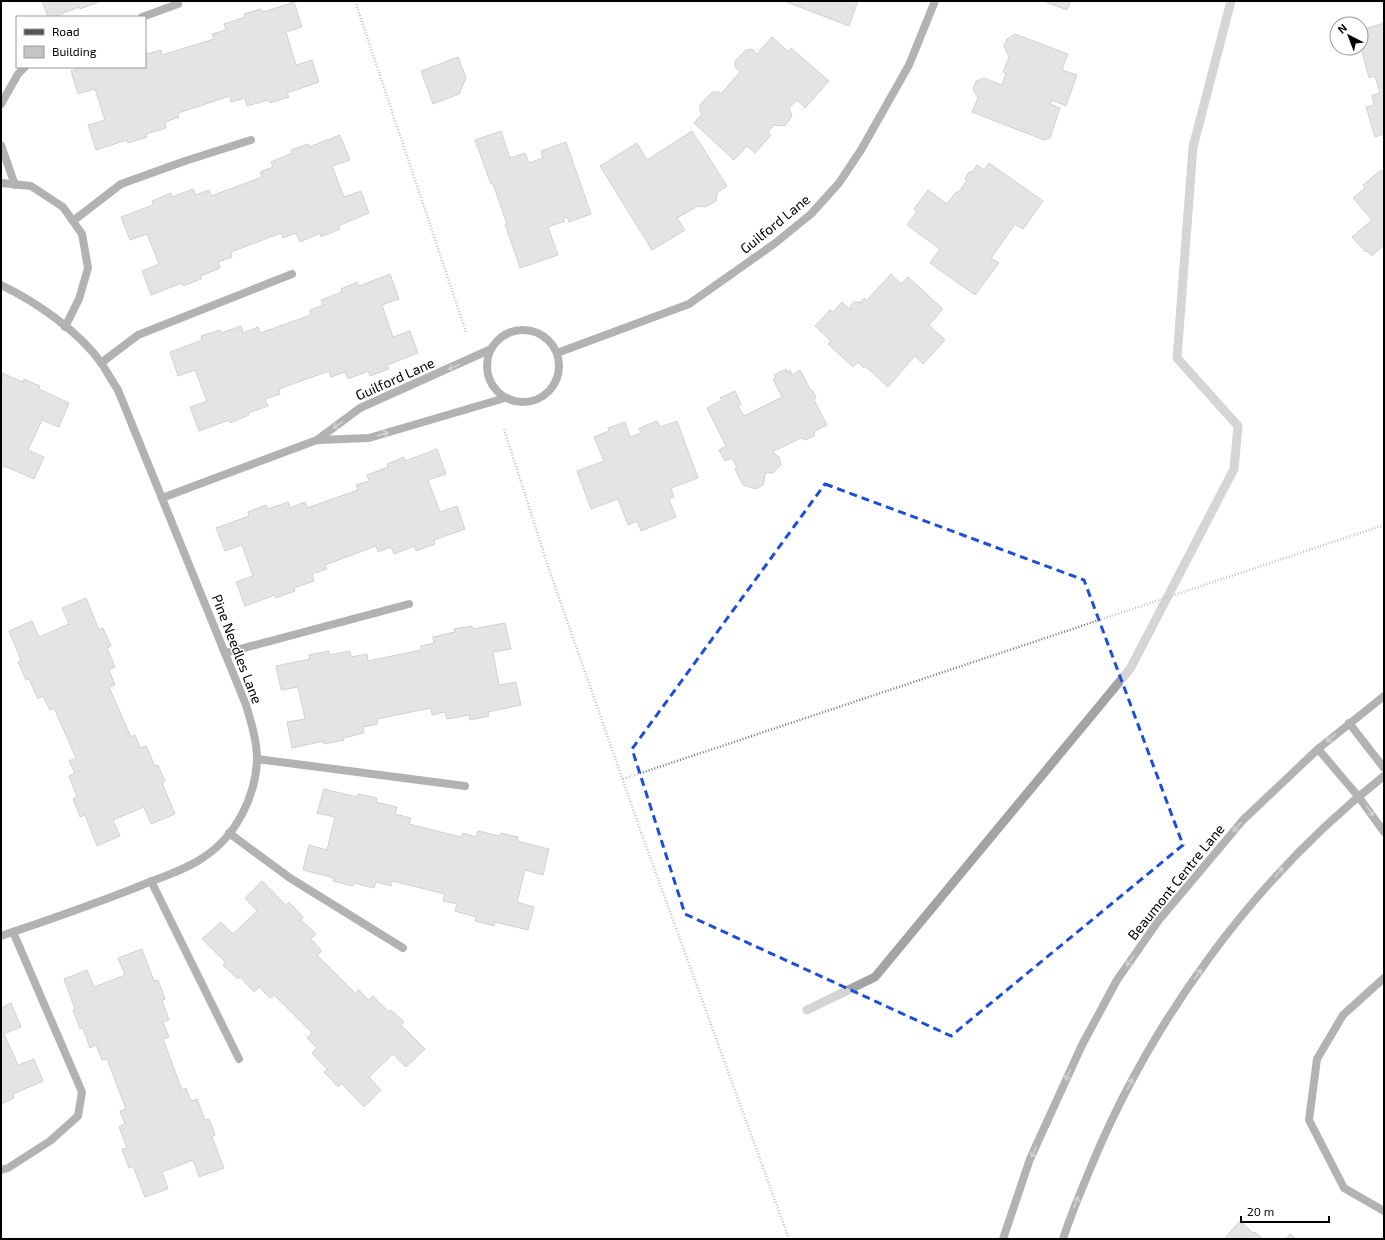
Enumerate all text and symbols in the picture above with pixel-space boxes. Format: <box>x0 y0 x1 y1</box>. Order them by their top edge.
legend <box>16 16 146 68</box>
north arrow <box>1329 16 1369 56</box>
text: N <box>1335 21 1349 36</box>
text: Road <box>52 24 80 38</box>
text: Building <box>52 44 97 58</box>
street label: Guilford Lane <box>736 190 813 257</box>
street label: Guilford Lane <box>353 354 437 404</box>
one-way arrow <box>448 364 460 371</box>
one-way arrow <box>333 420 344 429</box>
one-way arrow <box>376 430 389 437</box>
street label: Pine Needles Lane <box>209 592 266 706</box>
one-way arrow <box>1326 733 1337 742</box>
one-way arrow <box>1365 806 1374 817</box>
street label: Beaumont Centre Lane <box>1124 820 1228 943</box>
one-way arrow <box>1232 822 1241 832</box>
one-way arrow <box>1275 867 1284 877</box>
one-way arrow <box>1126 956 1134 967</box>
one-way arrow <box>1194 968 1203 979</box>
one-way arrow <box>1064 1069 1071 1081</box>
one-way arrow <box>1126 1078 1134 1090</box>
one-way arrow <box>1030 1145 1037 1157</box>
one-way arrow <box>1073 1197 1081 1209</box>
scale bar <box>1241 1198 1329 1224</box>
text: 20 m <box>1247 1204 1274 1218</box>

